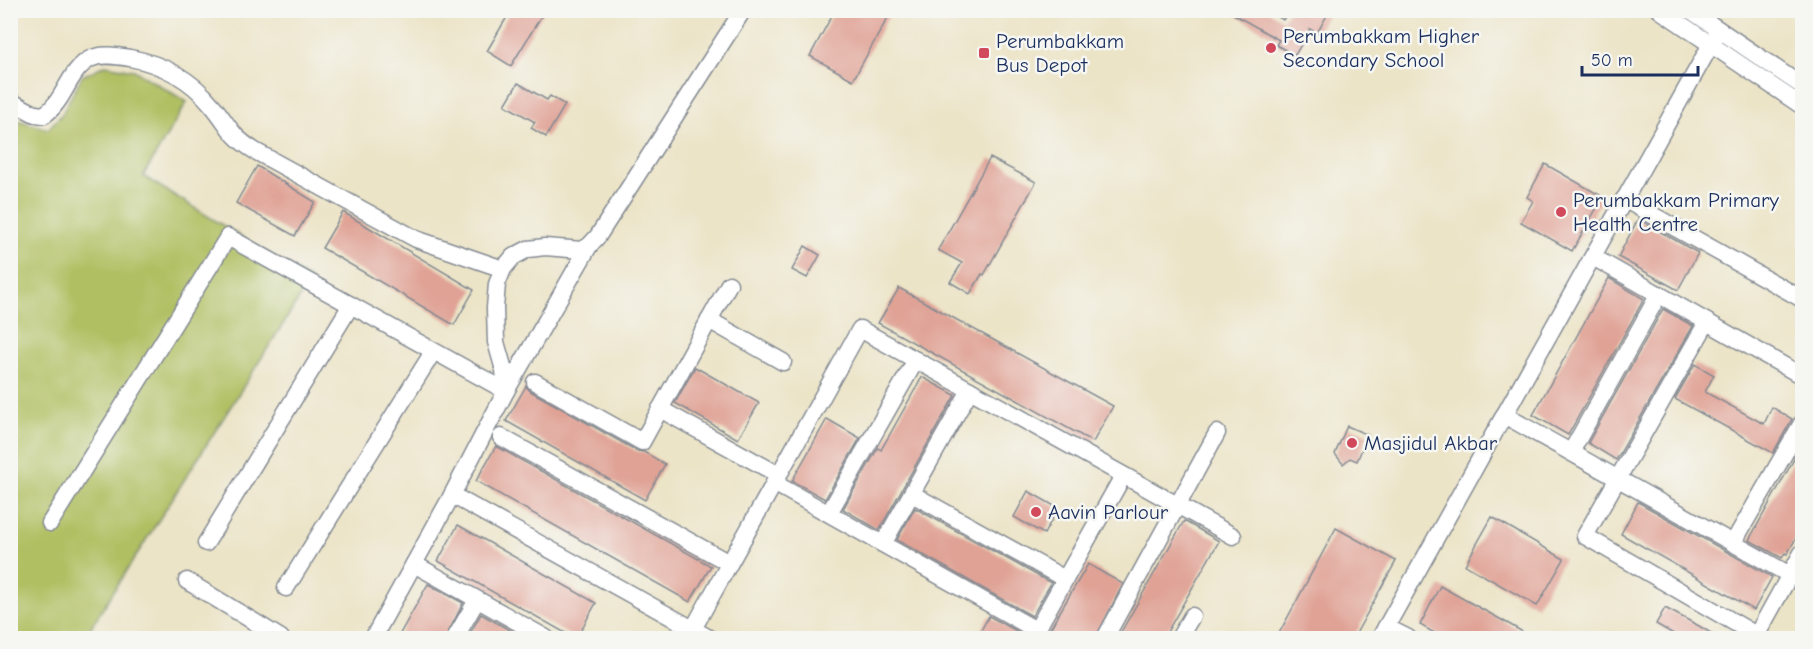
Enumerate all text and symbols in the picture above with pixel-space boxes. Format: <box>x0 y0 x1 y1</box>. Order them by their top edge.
place label: Perumbakkam Higher Secondary School <box>1283 24 1480 72</box>
place label: Perumbakkam Bus Depot <box>996 29 1124 77</box>
scale bar <box>1582 39 1698 77</box>
marker: Perumbakkam Higher Secondary School <box>1264 41 1278 55</box>
marker: Perumbakkam Bus Depot <box>977 46 991 60</box>
text: 50 m <box>1591 50 1633 71</box>
place label: Perumbakkam Primary Health Centre <box>1573 188 1779 236</box>
marker: Perumbakkam Primary Health Centre <box>1554 205 1568 219</box>
place label: Masjidul Akbar <box>1364 431 1498 455</box>
marker: Masjidul Akbar <box>1345 436 1359 450</box>
place label: Aavin Parlour <box>1048 500 1169 524</box>
marker: Aavin Parlour <box>1029 505 1043 519</box>

